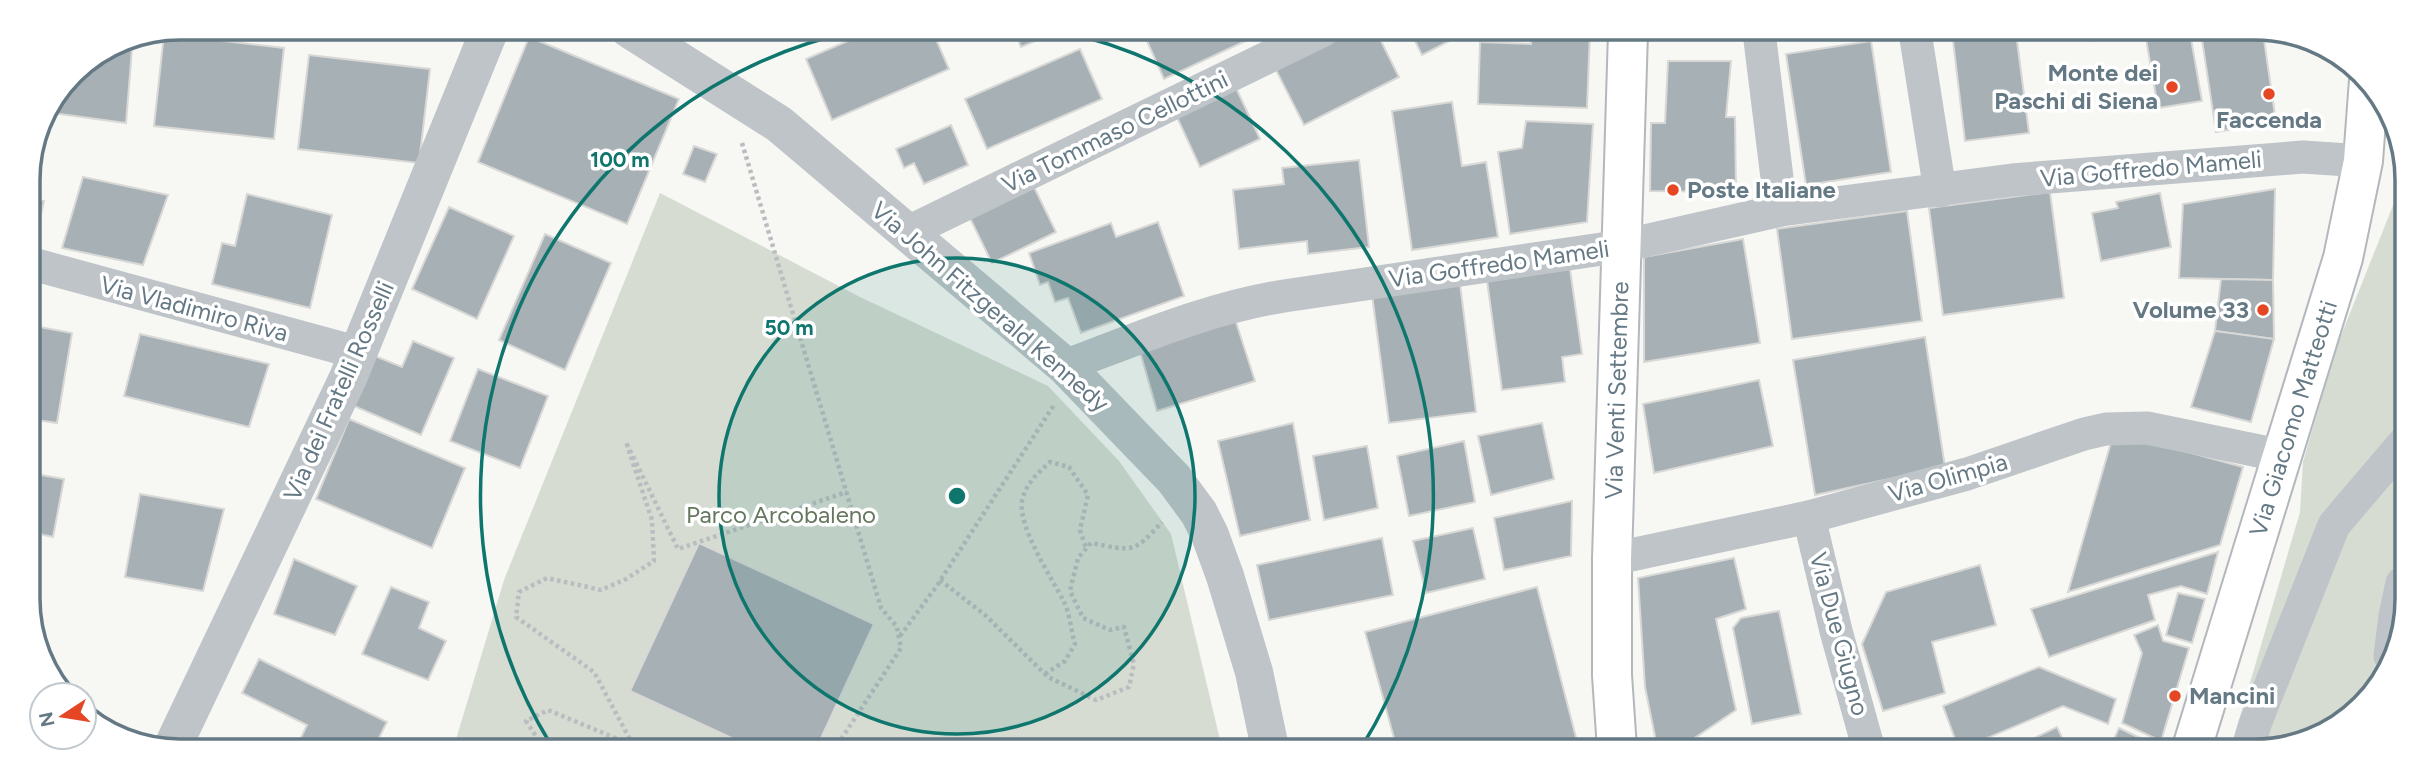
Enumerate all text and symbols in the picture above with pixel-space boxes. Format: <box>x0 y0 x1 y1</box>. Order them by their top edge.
place label: Monte dei Paschi di Siena <box>1994 58 2158 115</box>
street label: Via Tommaso Cellottini <box>997 64 1232 199</box>
marker: Monte dei Paschi di Siena <box>2164 79 2180 95</box>
marker: Faccenda <box>2261 86 2277 102</box>
place label: Faccenda <box>2216 105 2322 134</box>
street label: Via Goffredo Mameli <box>2039 144 2263 193</box>
text: 100 m <box>590 147 650 172</box>
place label: Poste Italiane <box>1687 175 1836 204</box>
marker: Poste Italiane <box>1665 182 1681 198</box>
street label: Via John Fitzgerald Kennedy <box>865 195 1115 418</box>
street label: Via Goffredo Mameli <box>1387 234 1611 293</box>
street label: Via Vladimiro Riva <box>97 270 291 348</box>
street label: Via dei Fratelli Rosselli <box>277 277 400 505</box>
street label: Via Venti Settembre <box>1599 281 1634 500</box>
place label: Volume 33 <box>2133 295 2249 324</box>
street label: Via Giacomo Matteotti <box>2243 297 2343 540</box>
marker: Volume 33 <box>2255 302 2271 318</box>
text: 50 m <box>764 315 814 340</box>
street label: Via Olimpia <box>1885 447 2011 508</box>
centre of rings <box>945 484 969 508</box>
park label: Parco Arcobaleno <box>686 500 876 529</box>
street label: Via Due Giugno <box>1804 549 1875 719</box>
north arrow <box>28 681 98 751</box>
place label: Mancini <box>2189 681 2275 710</box>
marker: Mancini <box>2167 688 2183 704</box>
text: N <box>34 710 60 729</box>

